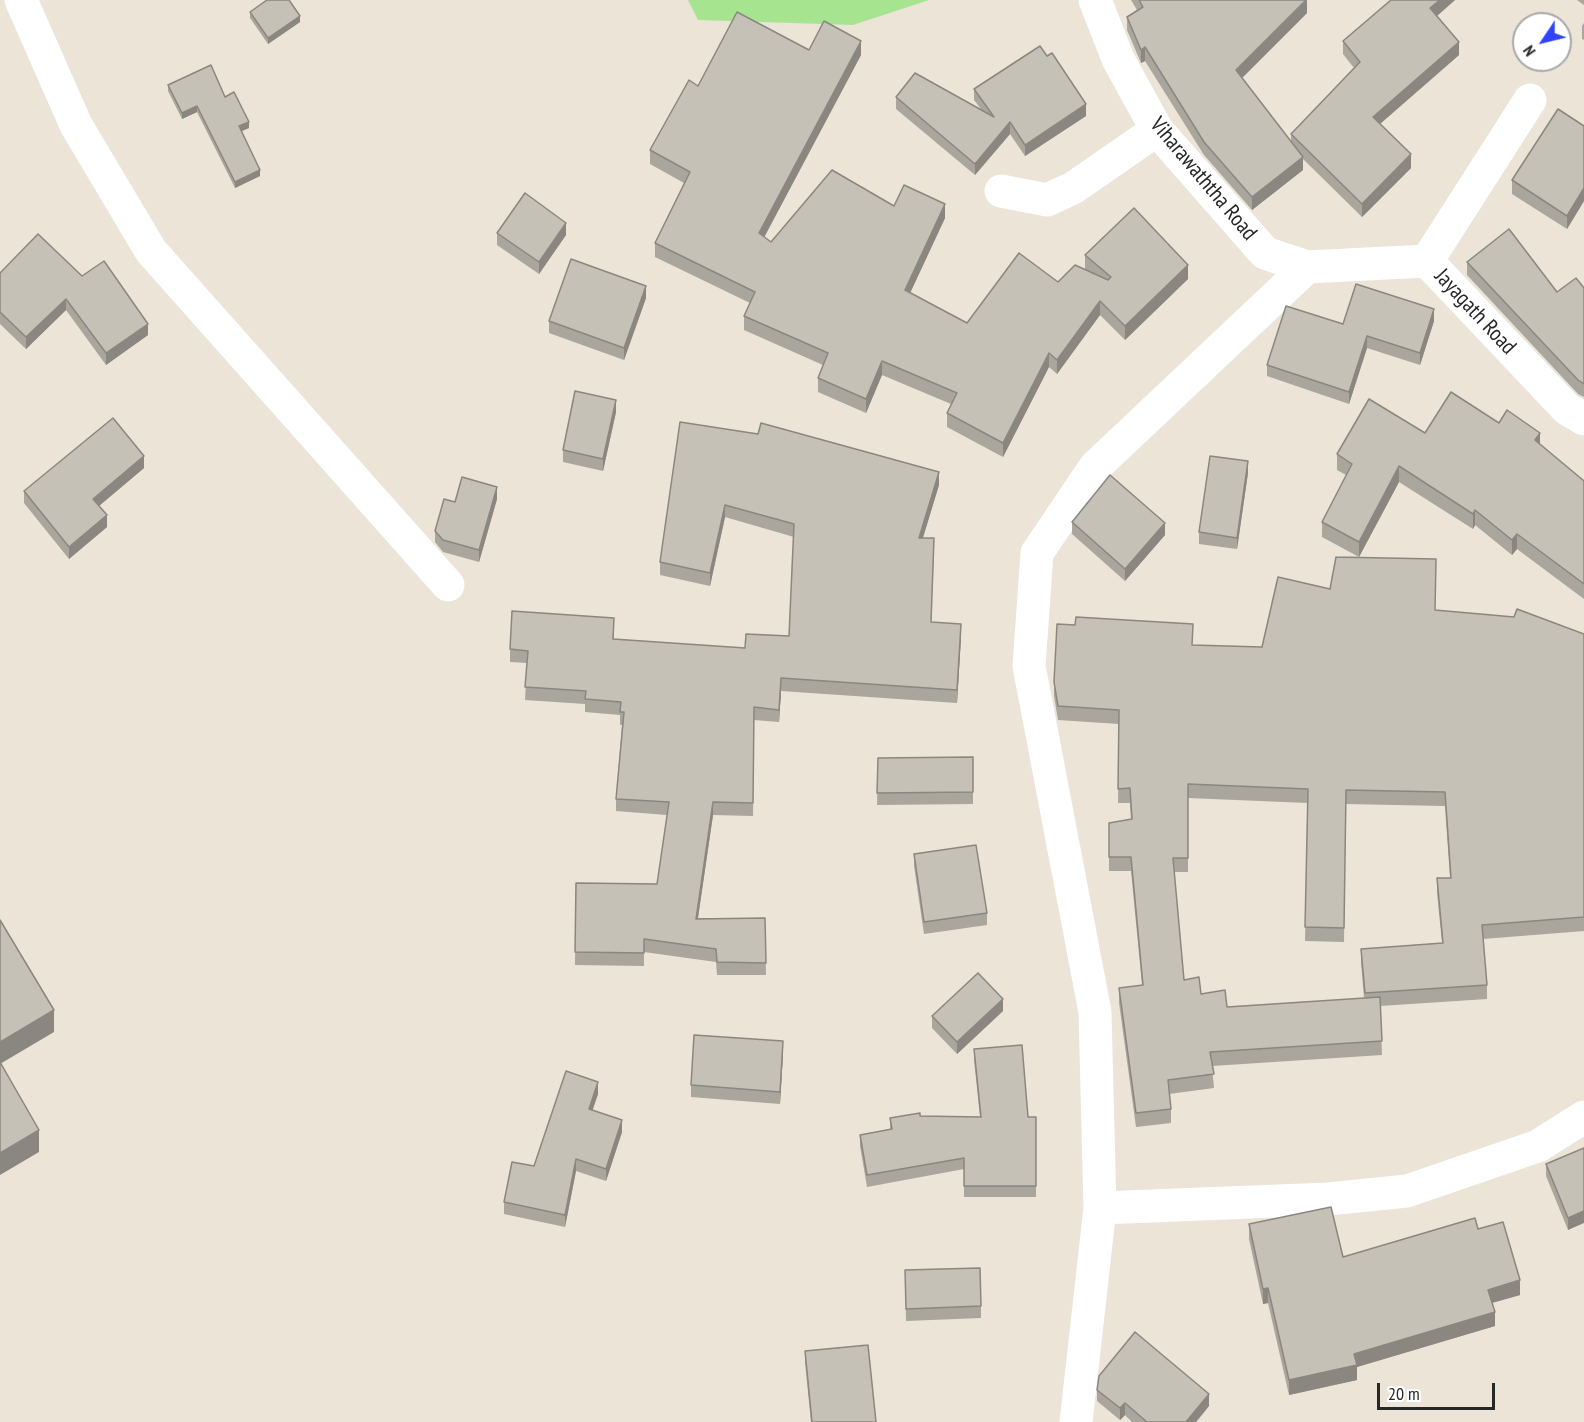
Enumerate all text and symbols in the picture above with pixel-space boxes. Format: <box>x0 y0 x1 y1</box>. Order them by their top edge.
north arrow <box>1512 12 1572 72</box>
text: N <box>1518 42 1540 60</box>
street label: Viharawaththa Road <box>1144 112 1262 246</box>
street label: Jayagath Road <box>1429 264 1521 360</box>
scale bar <box>1380 1371 1498 1409</box>
text: 20 m <box>1388 1382 1420 1405</box>

